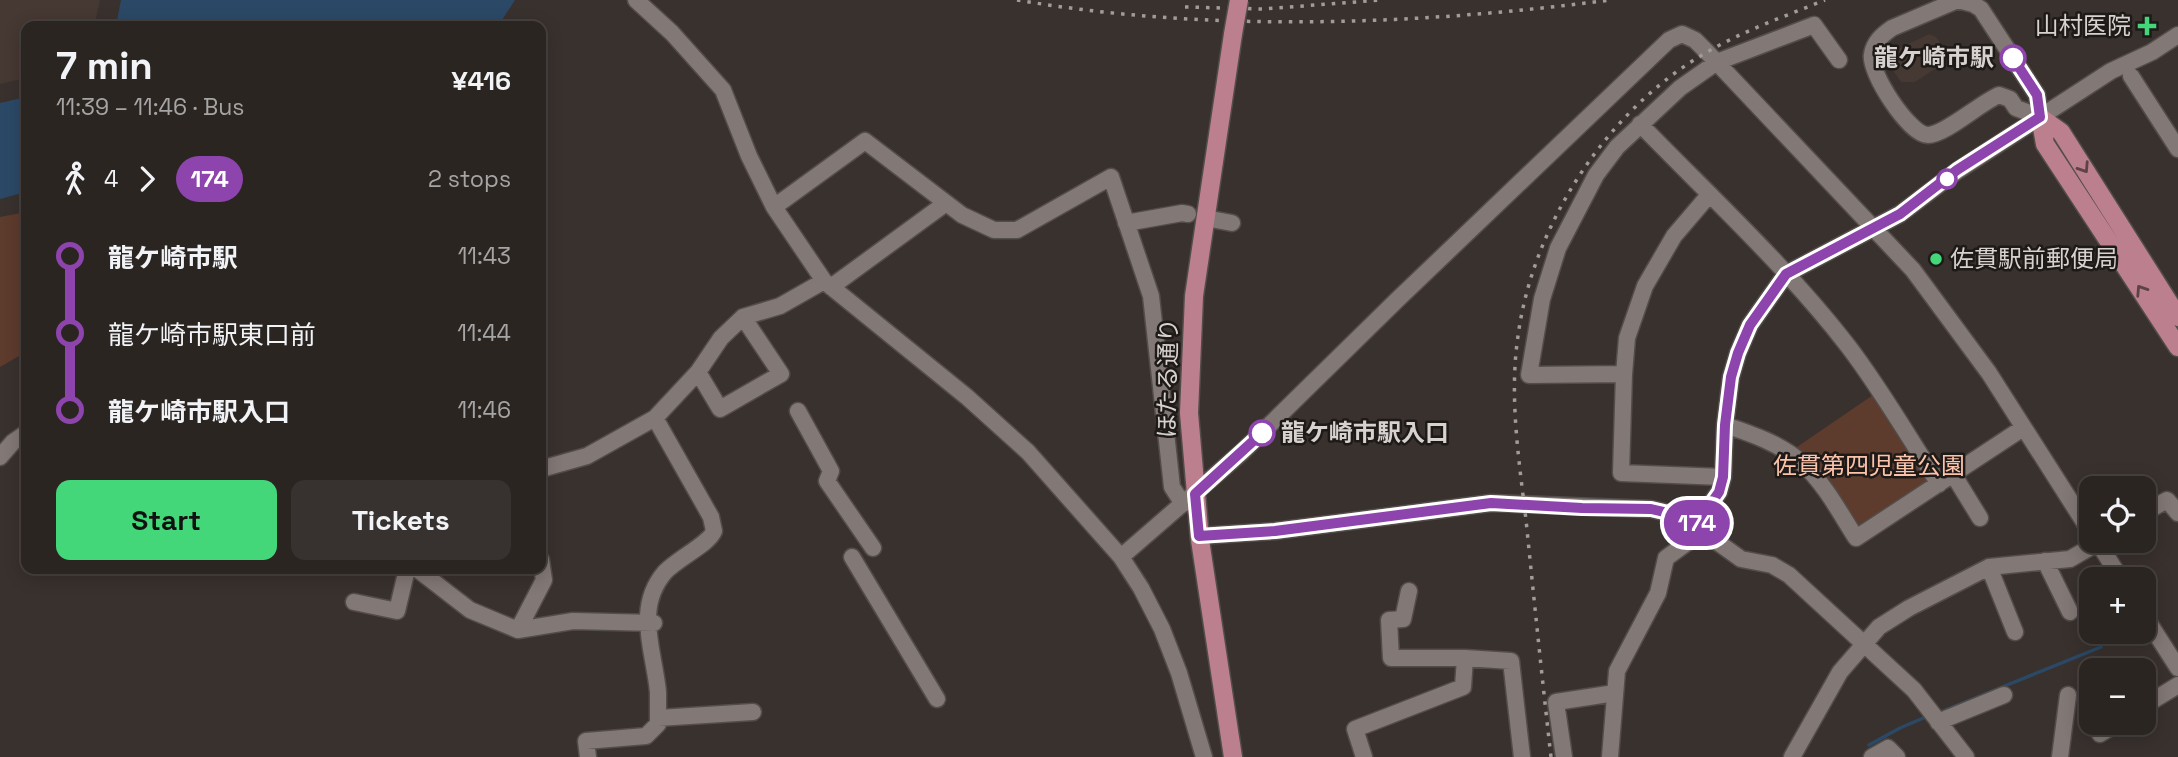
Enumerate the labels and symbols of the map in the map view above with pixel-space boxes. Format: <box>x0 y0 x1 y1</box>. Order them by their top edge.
place label: 山村医院 <box>2035 10 2131 41</box>
marker: 山村医院 <box>2137 16 2157 36</box>
place label: 龍ケ崎市駅 <box>1874 42 1994 73</box>
marker: 龍ケ崎市駅 <box>2000 45 2026 71</box>
one-way arrow <box>2076 160 2089 173</box>
unlabelled marker <box>1937 169 1957 189</box>
place label: 佐貫駅前郵便局 <box>1950 243 2118 274</box>
marker: 佐貫駅前郵便局 <box>1928 251 1944 267</box>
one-way arrow <box>2137 285 2149 298</box>
street label: ほたる通り <box>1151 318 1184 438</box>
place label: 龍ケ崎市駅入口 <box>1281 417 1449 448</box>
marker: 龍ケ崎市駅入口 <box>1249 420 1275 446</box>
park label: 佐貫第四児童公園 <box>1773 450 1965 481</box>
line badge: 174 <box>1657 500 1737 546</box>

